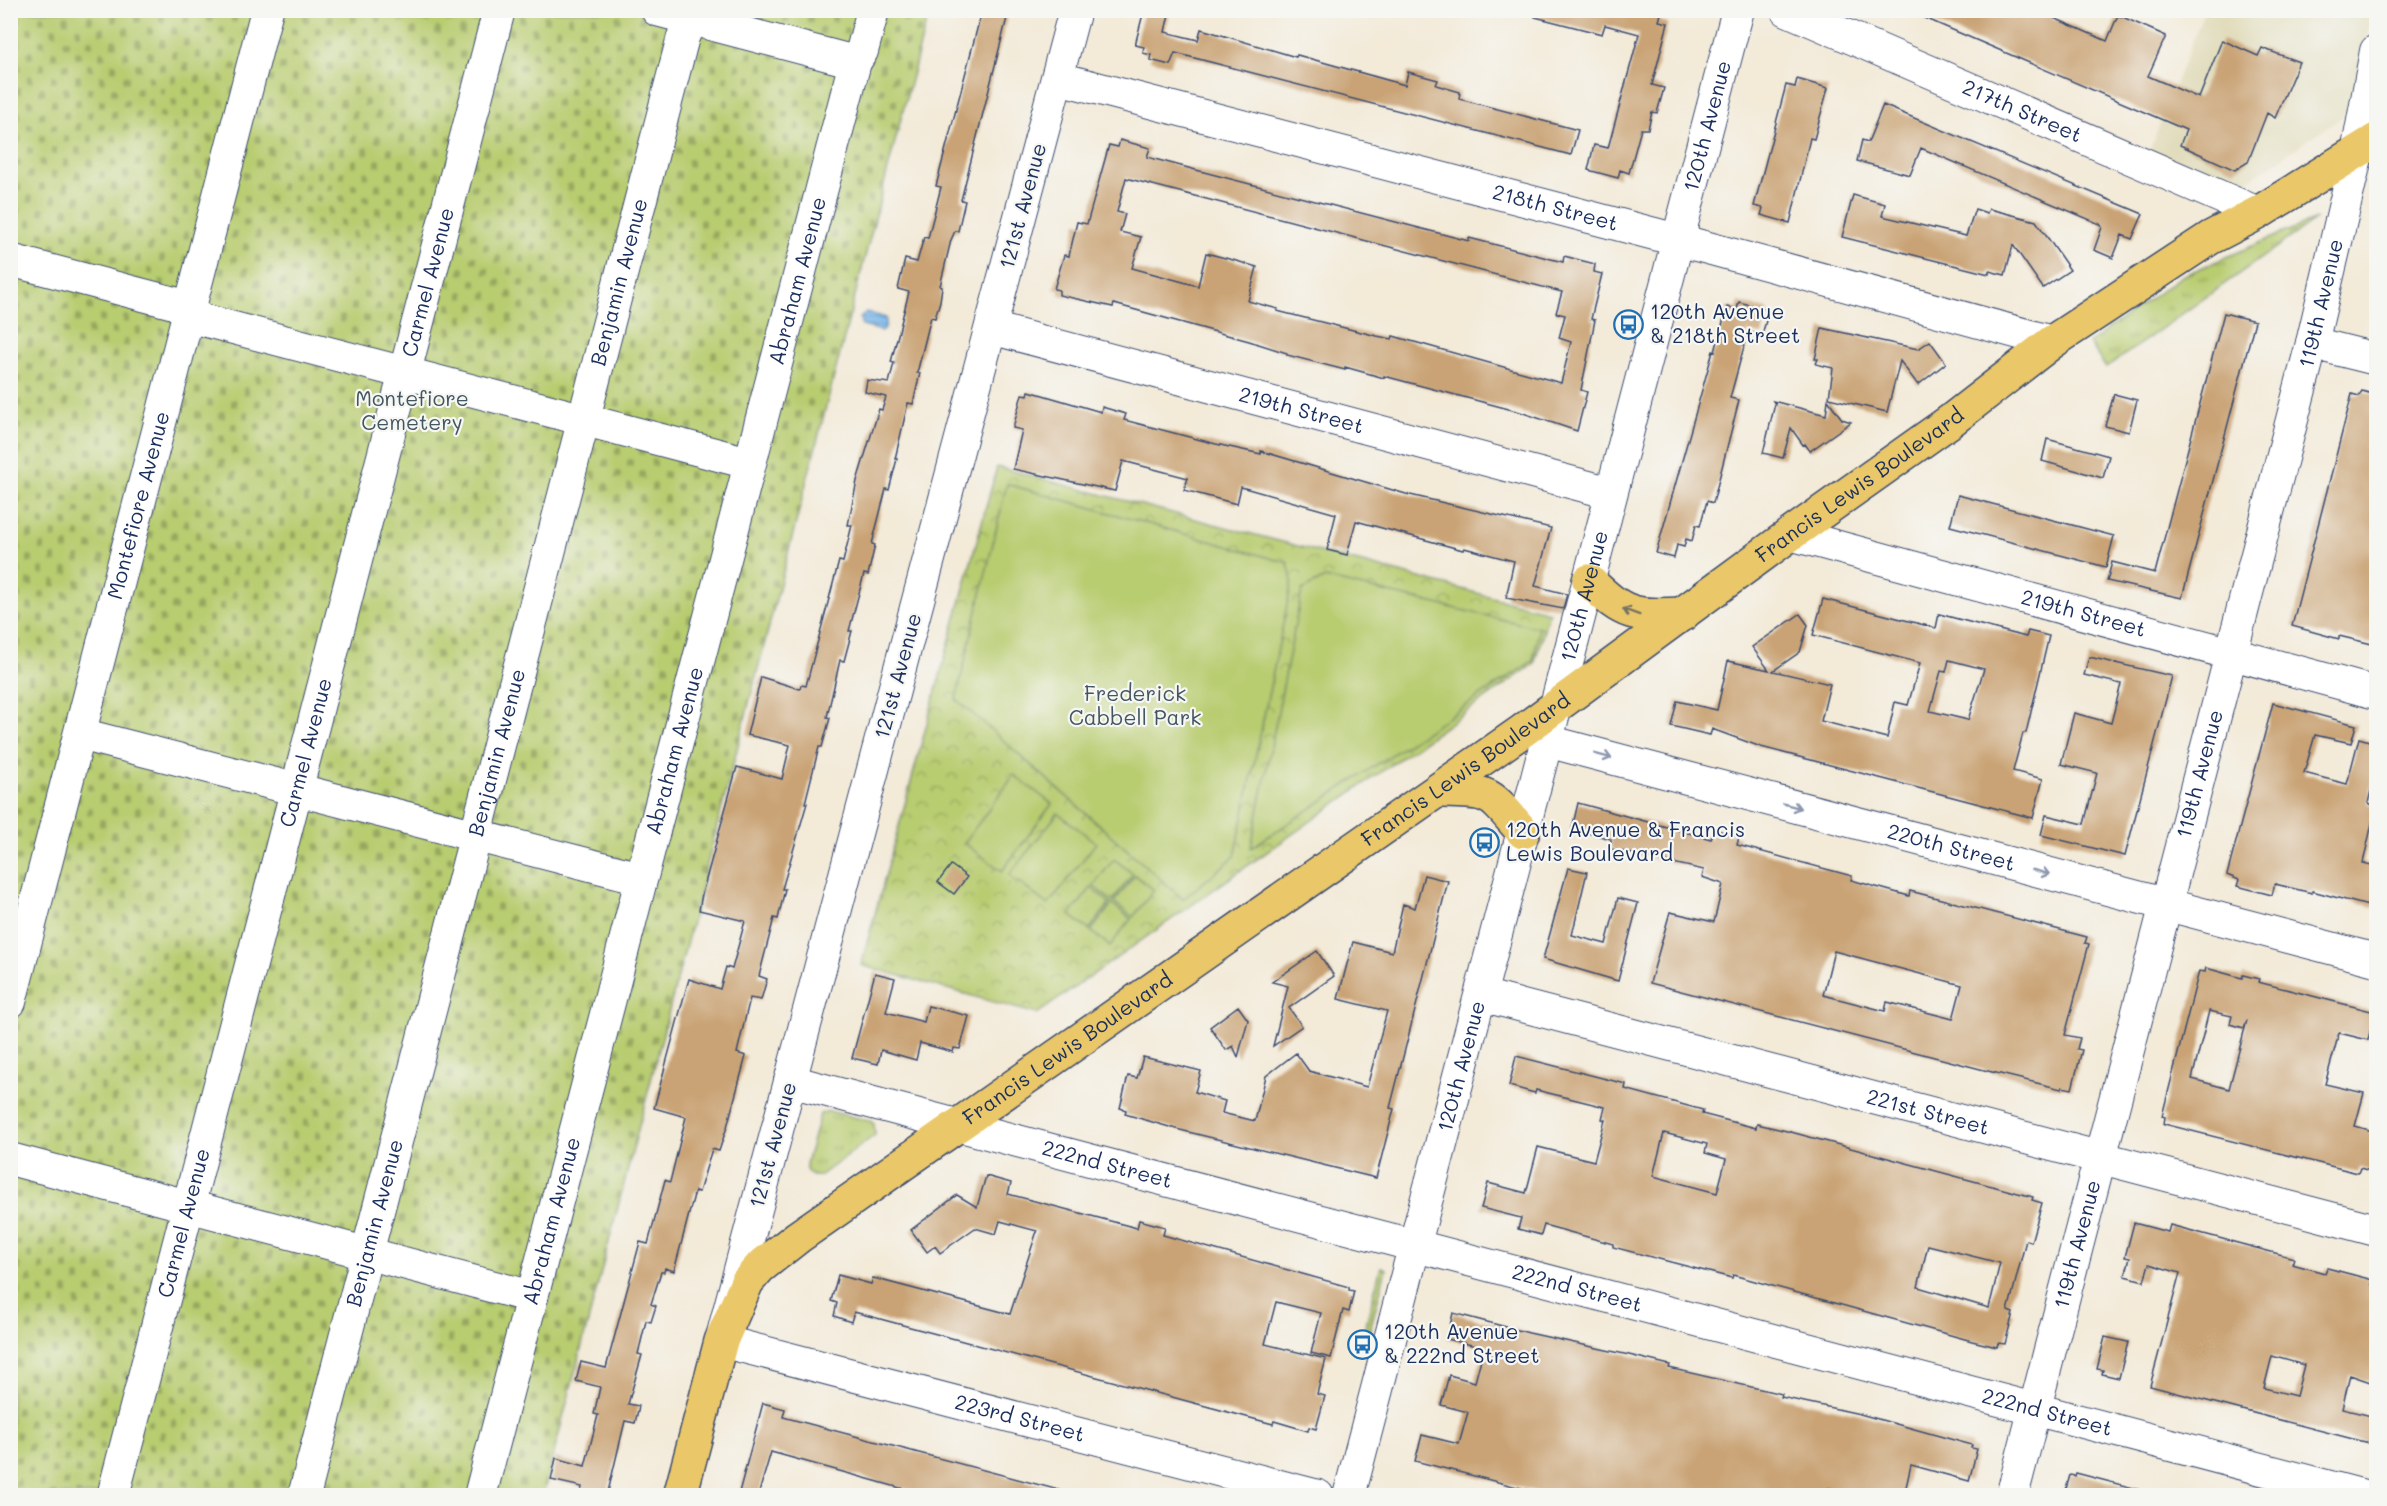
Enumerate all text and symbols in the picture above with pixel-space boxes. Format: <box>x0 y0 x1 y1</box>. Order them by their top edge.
street label: 120th Avenue <box>1676 57 1736 194</box>
street label: 217th Street <box>1959 72 2087 148</box>
street label: 121st Avenue <box>992 140 1051 272</box>
street label: 218th Street <box>1490 177 1621 236</box>
street label: Abraham Avenue <box>761 194 831 367</box>
street label: Benjamin Avenue <box>583 195 653 369</box>
street label: Carmel Avenue <box>395 204 459 359</box>
street label: 119th Avenue <box>2291 236 2348 370</box>
place label: 120th Avenue & 218th Street <box>1650 297 1800 348</box>
bus stop icon: 120th Avenue & 218th Street <box>1613 308 1645 340</box>
street label: 219th Street <box>1236 380 1367 439</box>
park label: Montefiore Cemetery <box>355 384 469 435</box>
street label: Francis Lewis Boulevard <box>1749 401 1969 568</box>
street label: Montefiore Avenue <box>100 408 174 602</box>
street label: 120th Avenue <box>1553 527 1613 664</box>
street label: 219th Street <box>2018 582 2149 642</box>
one-way arrow <box>1622 605 1641 616</box>
street label: 121st Avenue <box>867 610 926 742</box>
street label: Abraham Avenue <box>638 664 708 838</box>
street label: Benjamin Avenue <box>461 666 530 839</box>
street label: Carmel Avenue <box>272 675 337 830</box>
park label: Frederick Cabbell Park <box>1069 679 1201 730</box>
street label: Francis Lewis Boulevard <box>1355 686 1575 852</box>
street label: 119th Avenue <box>2169 707 2228 841</box>
one-way arrow <box>1594 750 1613 762</box>
one-way arrow <box>1782 800 1801 812</box>
place label: 120th Avenue & Francis Lewis Boulevard <box>1506 815 1745 866</box>
street label: 220th Street <box>1885 817 2018 876</box>
bus stop icon: 120th Avenue & Francis Lewis Boulevard <box>1469 826 1501 858</box>
one-way arrow <box>2031 866 2050 878</box>
street label: Francis Lewis Boulevard <box>957 965 1177 1130</box>
street label: 120th Avenue <box>1430 998 1490 1135</box>
street label: 121st Avenue <box>742 1079 801 1211</box>
street label: 221st Street <box>1864 1082 1993 1140</box>
street label: 222nd Street <box>1039 1133 1176 1193</box>
street label: Abraham Avenue <box>515 1134 585 1308</box>
street label: Benjamin Avenue <box>339 1136 408 1309</box>
street label: Carmel Avenue <box>150 1145 215 1300</box>
street label: 119th Avenue <box>2046 1177 2106 1311</box>
street label: 222nd Street <box>1509 1257 1646 1317</box>
place label: 120th Avenue & 222nd Street <box>1384 1317 1539 1368</box>
bus stop icon: 120th Avenue & 222nd Street <box>1347 1328 1379 1360</box>
street label: 222nd Street <box>1979 1381 2116 1441</box>
street label: 223rd Street <box>952 1387 1088 1447</box>

